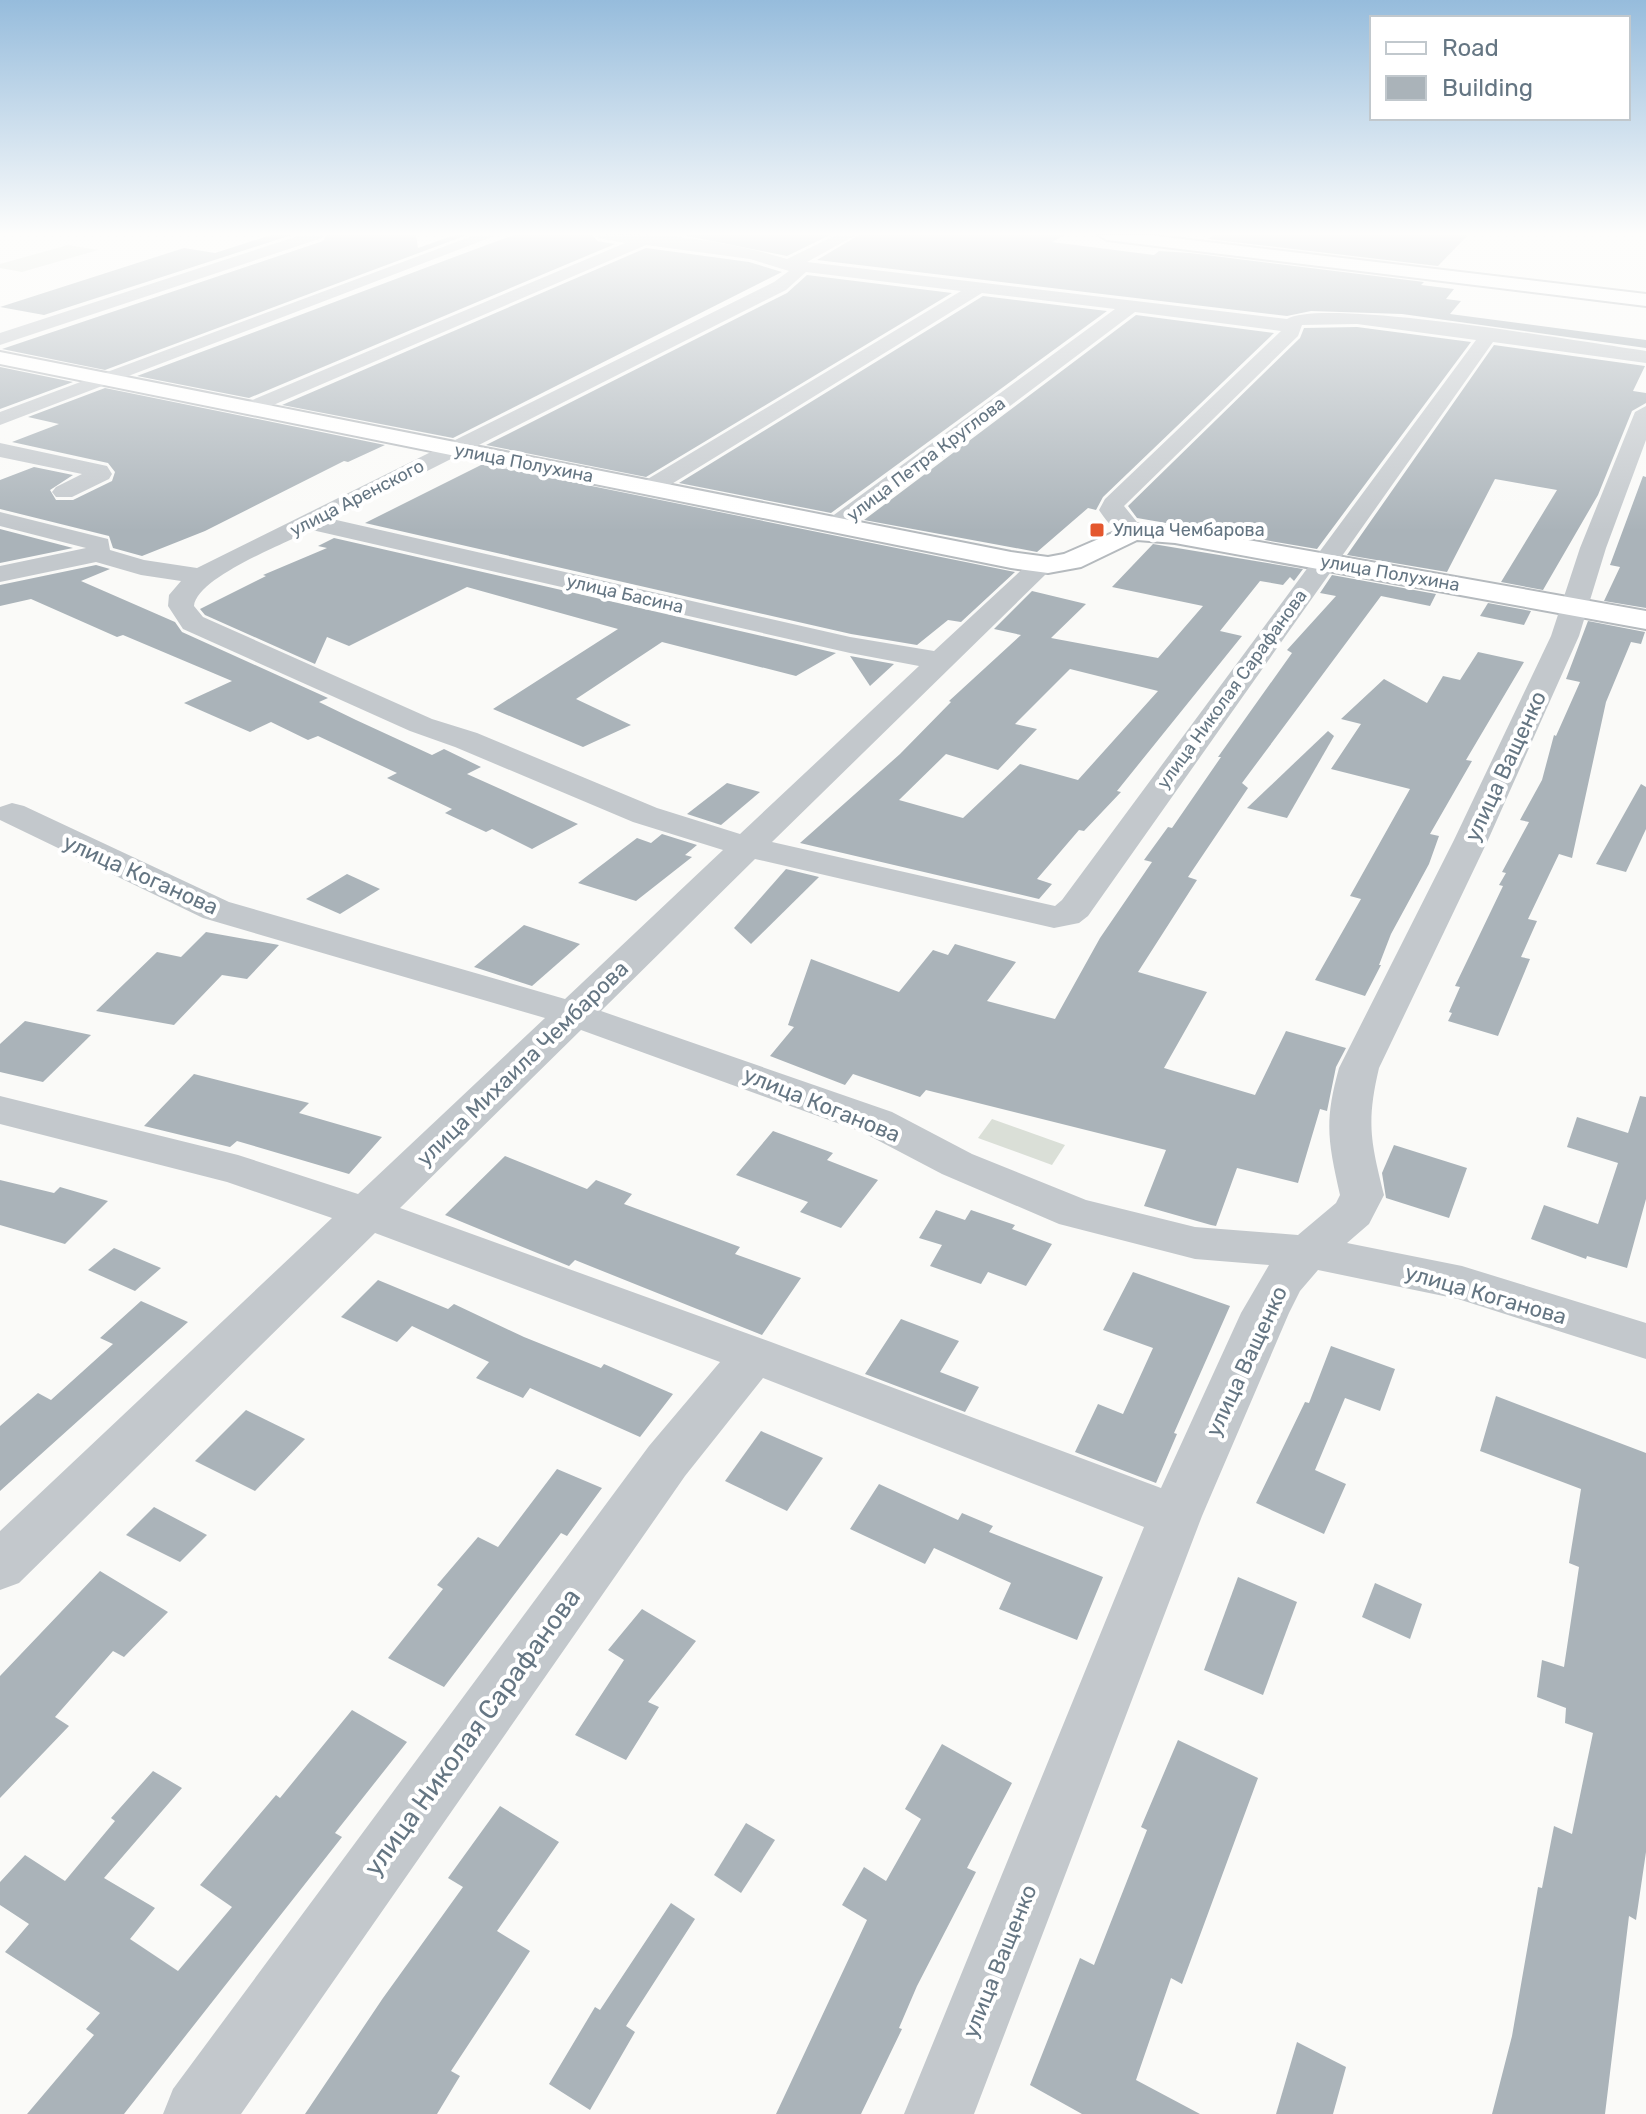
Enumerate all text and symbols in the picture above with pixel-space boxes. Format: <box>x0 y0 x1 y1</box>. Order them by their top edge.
legend <box>1370 16 1630 120</box>
text: Road <box>1442 34 1499 62</box>
text: Building <box>1442 74 1533 102</box>
street label: улица Петра Круглова <box>842 392 1010 526</box>
street label: улица Полухина <box>453 439 595 487</box>
street label: улица Аренского <box>286 455 428 541</box>
place label: Улица Чембарова <box>1113 519 1265 541</box>
marker: Улица Чембарова <box>1088 521 1106 539</box>
street label: улица Полухина <box>1319 550 1461 596</box>
street label: улица Басина <box>564 570 686 618</box>
street label: улица Николая Сарафанова <box>1152 585 1312 793</box>
street label: улица Ващенко <box>1459 687 1552 846</box>
street label: улица Коганова <box>59 828 222 921</box>
street label: улица Михаила Чембарова <box>411 955 634 1172</box>
street label: улица Коганова <box>739 1061 904 1148</box>
street label: улица Коганова <box>1402 1259 1570 1330</box>
street label: улица Ващенко <box>1200 1282 1293 1441</box>
street label: улица Николая Сарафанова <box>358 1583 587 1882</box>
street label: улица Ващенко <box>956 1881 1043 2042</box>

